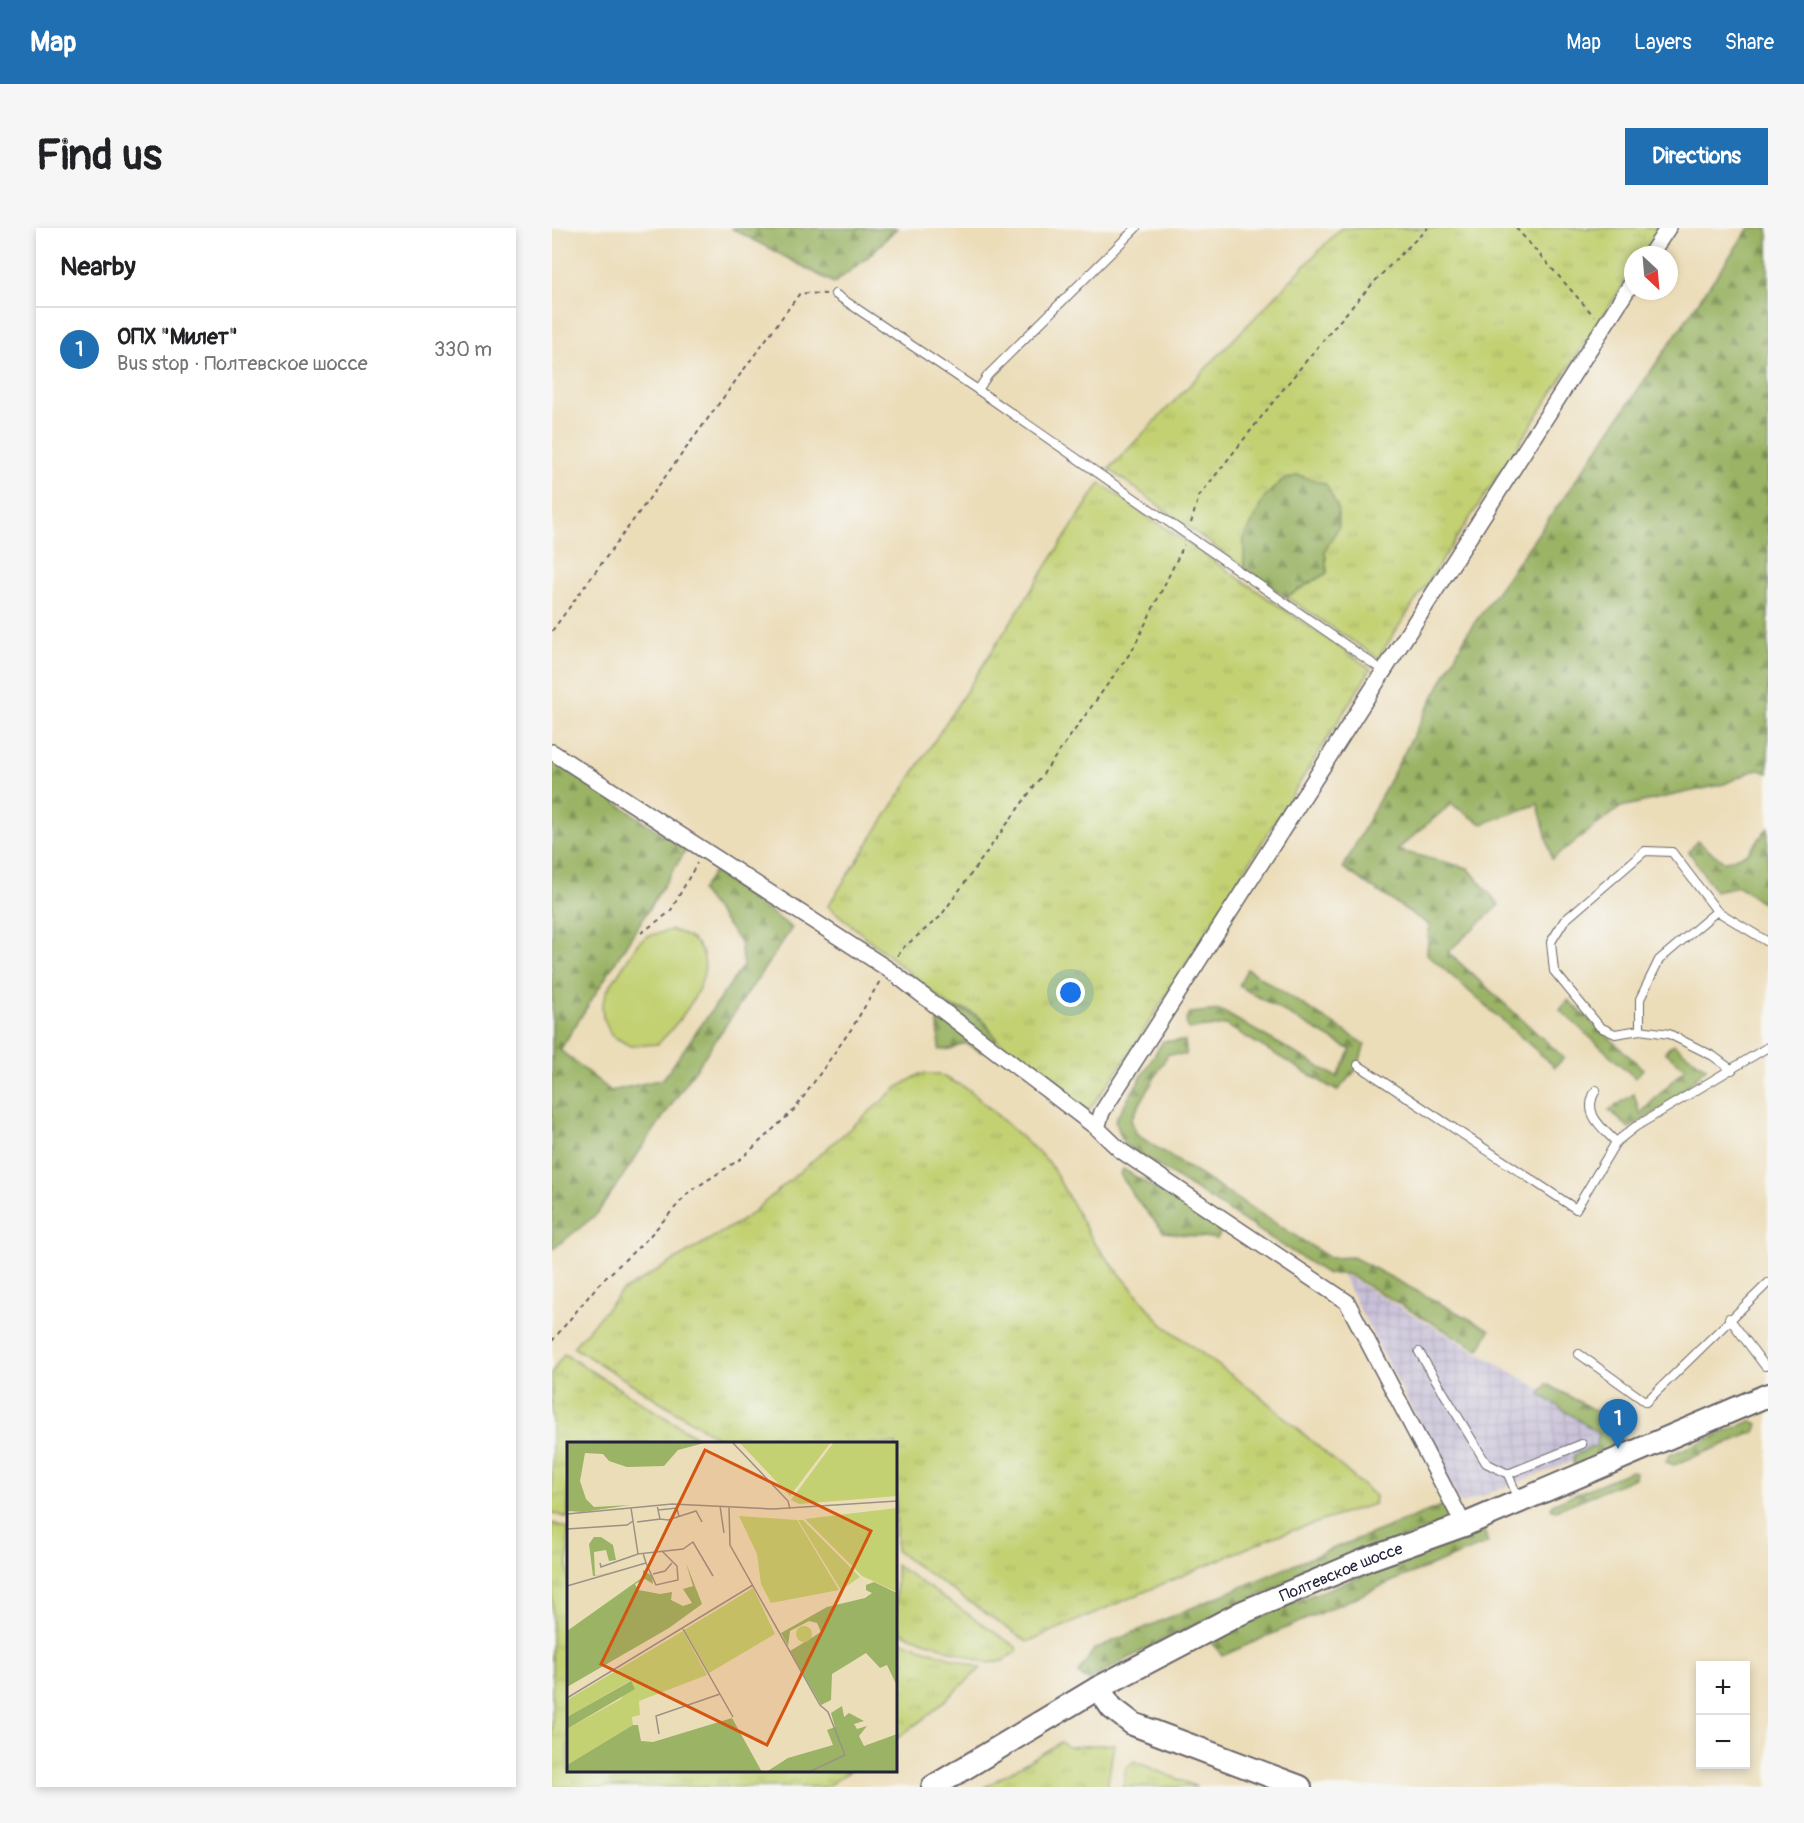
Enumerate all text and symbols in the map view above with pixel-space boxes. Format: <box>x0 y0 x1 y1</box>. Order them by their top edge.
text: Map <box>30 25 76 60</box>
text: Map <box>1566 29 1601 56</box>
text: Layers <box>1634 29 1692 56</box>
text: Share <box>1725 29 1774 56</box>
button: Directions <box>1625 128 1768 185</box>
text: Find us <box>36 130 162 182</box>
north arrow <box>1624 246 1678 300</box>
text: Nearby <box>60 251 136 283</box>
text: ОПХ "Милет" <box>117 323 238 351</box>
text: 1 <box>76 337 83 362</box>
text: 330 m <box>434 337 492 362</box>
text: Bus stop · Полтевское шоссе <box>117 351 368 376</box>
your location <box>1056 978 1085 1007</box>
pin: 1 <box>1598 1400 1638 1449</box>
inset map <box>567 1442 897 1772</box>
street label: Полтевское шоссе <box>1277 1539 1405 1606</box>
map controls <box>1696 1661 1750 1769</box>
button: + <box>1696 1661 1750 1715</box>
button: − <box>1696 1715 1750 1769</box>

